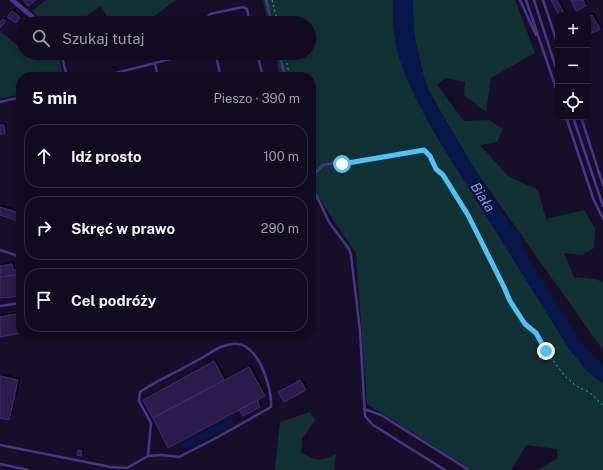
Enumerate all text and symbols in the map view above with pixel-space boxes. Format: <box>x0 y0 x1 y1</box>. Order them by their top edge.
map controls <box>555 12 591 120</box>
button: + <box>555 12 591 48</box>
search box <box>16 16 316 60</box>
icon: search <box>30 27 52 49</box>
text: Szukaj tutaj <box>62 30 145 47</box>
button: − <box>555 48 591 84</box>
button: locate <box>555 84 591 120</box>
text: 5 min <box>32 88 77 108</box>
text: Pieszo · 390 m <box>213 91 300 106</box>
icon: ahead <box>33 145 55 167</box>
text: Idź prosto <box>71 148 142 165</box>
text: 100 m <box>263 149 299 164</box>
route start <box>333 155 351 173</box>
water label: Biała <box>467 179 499 215</box>
icon: right <box>33 217 55 239</box>
text: Skręć w prawo <box>71 220 175 237</box>
text: 290 m <box>261 221 299 236</box>
icon: arrive <box>33 289 55 311</box>
text: Cel podróży <box>71 292 156 309</box>
route end <box>537 342 555 360</box>

